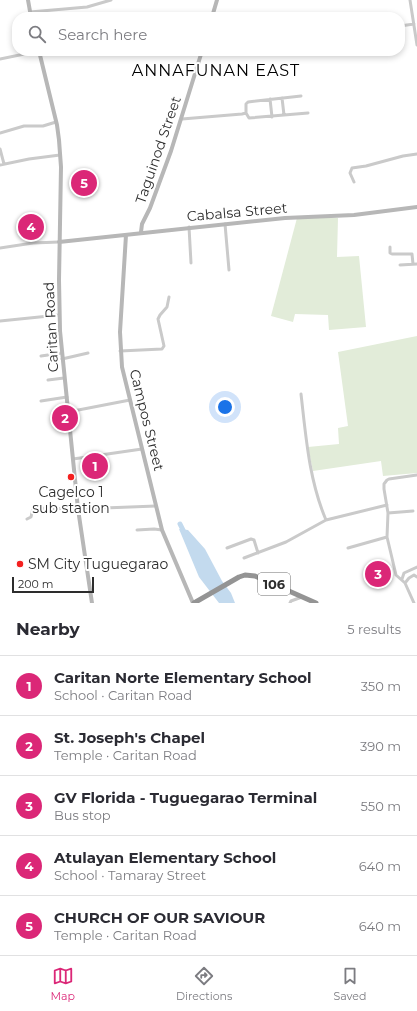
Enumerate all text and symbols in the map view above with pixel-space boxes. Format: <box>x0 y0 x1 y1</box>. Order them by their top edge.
search box <box>12 12 405 56</box>
icon: search <box>26 23 48 45</box>
text: Search here <box>58 25 147 44</box>
district label: ANNAFUNAN EAST <box>132 61 300 80</box>
street label: Taguinod Street <box>131 94 185 206</box>
pin: 5 <box>71 168 97 198</box>
street label: Cabalsa Street <box>186 199 288 225</box>
pin: 4 <box>18 212 44 242</box>
street label: Caritan Road <box>40 281 62 373</box>
street label: Campos Street <box>126 367 168 473</box>
your location <box>215 397 235 417</box>
pin: 2 <box>52 403 78 433</box>
pin: 1 <box>82 451 108 481</box>
marker: Cagelco 1 sub station <box>66 472 76 482</box>
place label: Cagelco 1 sub station <box>32 483 110 517</box>
place label: SM City Tuguegarao <box>28 555 169 573</box>
marker: SM City Tuguegarao <box>15 559 25 569</box>
pin: 3 <box>365 559 391 589</box>
road number: 106 <box>258 573 290 595</box>
scale bar <box>12 575 94 594</box>
text: 200 m <box>18 577 53 591</box>
text: Nearby <box>16 619 80 639</box>
text: 5 results <box>347 621 401 637</box>
text: Caritan Norte Elementary School <box>54 668 312 687</box>
text: 1 <box>26 678 32 694</box>
text: 350 m <box>361 678 401 694</box>
text: School · Caritan Road <box>54 687 192 703</box>
text: St. Joseph's Chapel <box>54 728 205 747</box>
text: 2 <box>25 738 33 754</box>
text: 390 m <box>360 738 401 754</box>
text: Temple · Caritan Road <box>54 747 197 763</box>
text: GV Florida - Tuguegarao Terminal <box>54 788 317 807</box>
text: 3 <box>25 798 33 814</box>
text: 550 m <box>361 798 401 814</box>
text: Bus stop <box>54 807 111 823</box>
text: Atulayan Elementary School <box>54 848 276 867</box>
text: 4 <box>25 858 33 874</box>
text: 640 m <box>359 858 401 874</box>
text: School · Tamaray Street <box>54 867 206 883</box>
text: CHURCH OF OUR SAVIOUR <box>54 908 265 927</box>
text: 5 <box>25 918 33 934</box>
text: 640 m <box>359 918 401 934</box>
text: Temple · Caritan Road <box>54 927 197 943</box>
tab: Map <box>51 965 75 1003</box>
tab: Directions <box>176 965 232 1003</box>
tab: Saved <box>333 965 366 1003</box>

